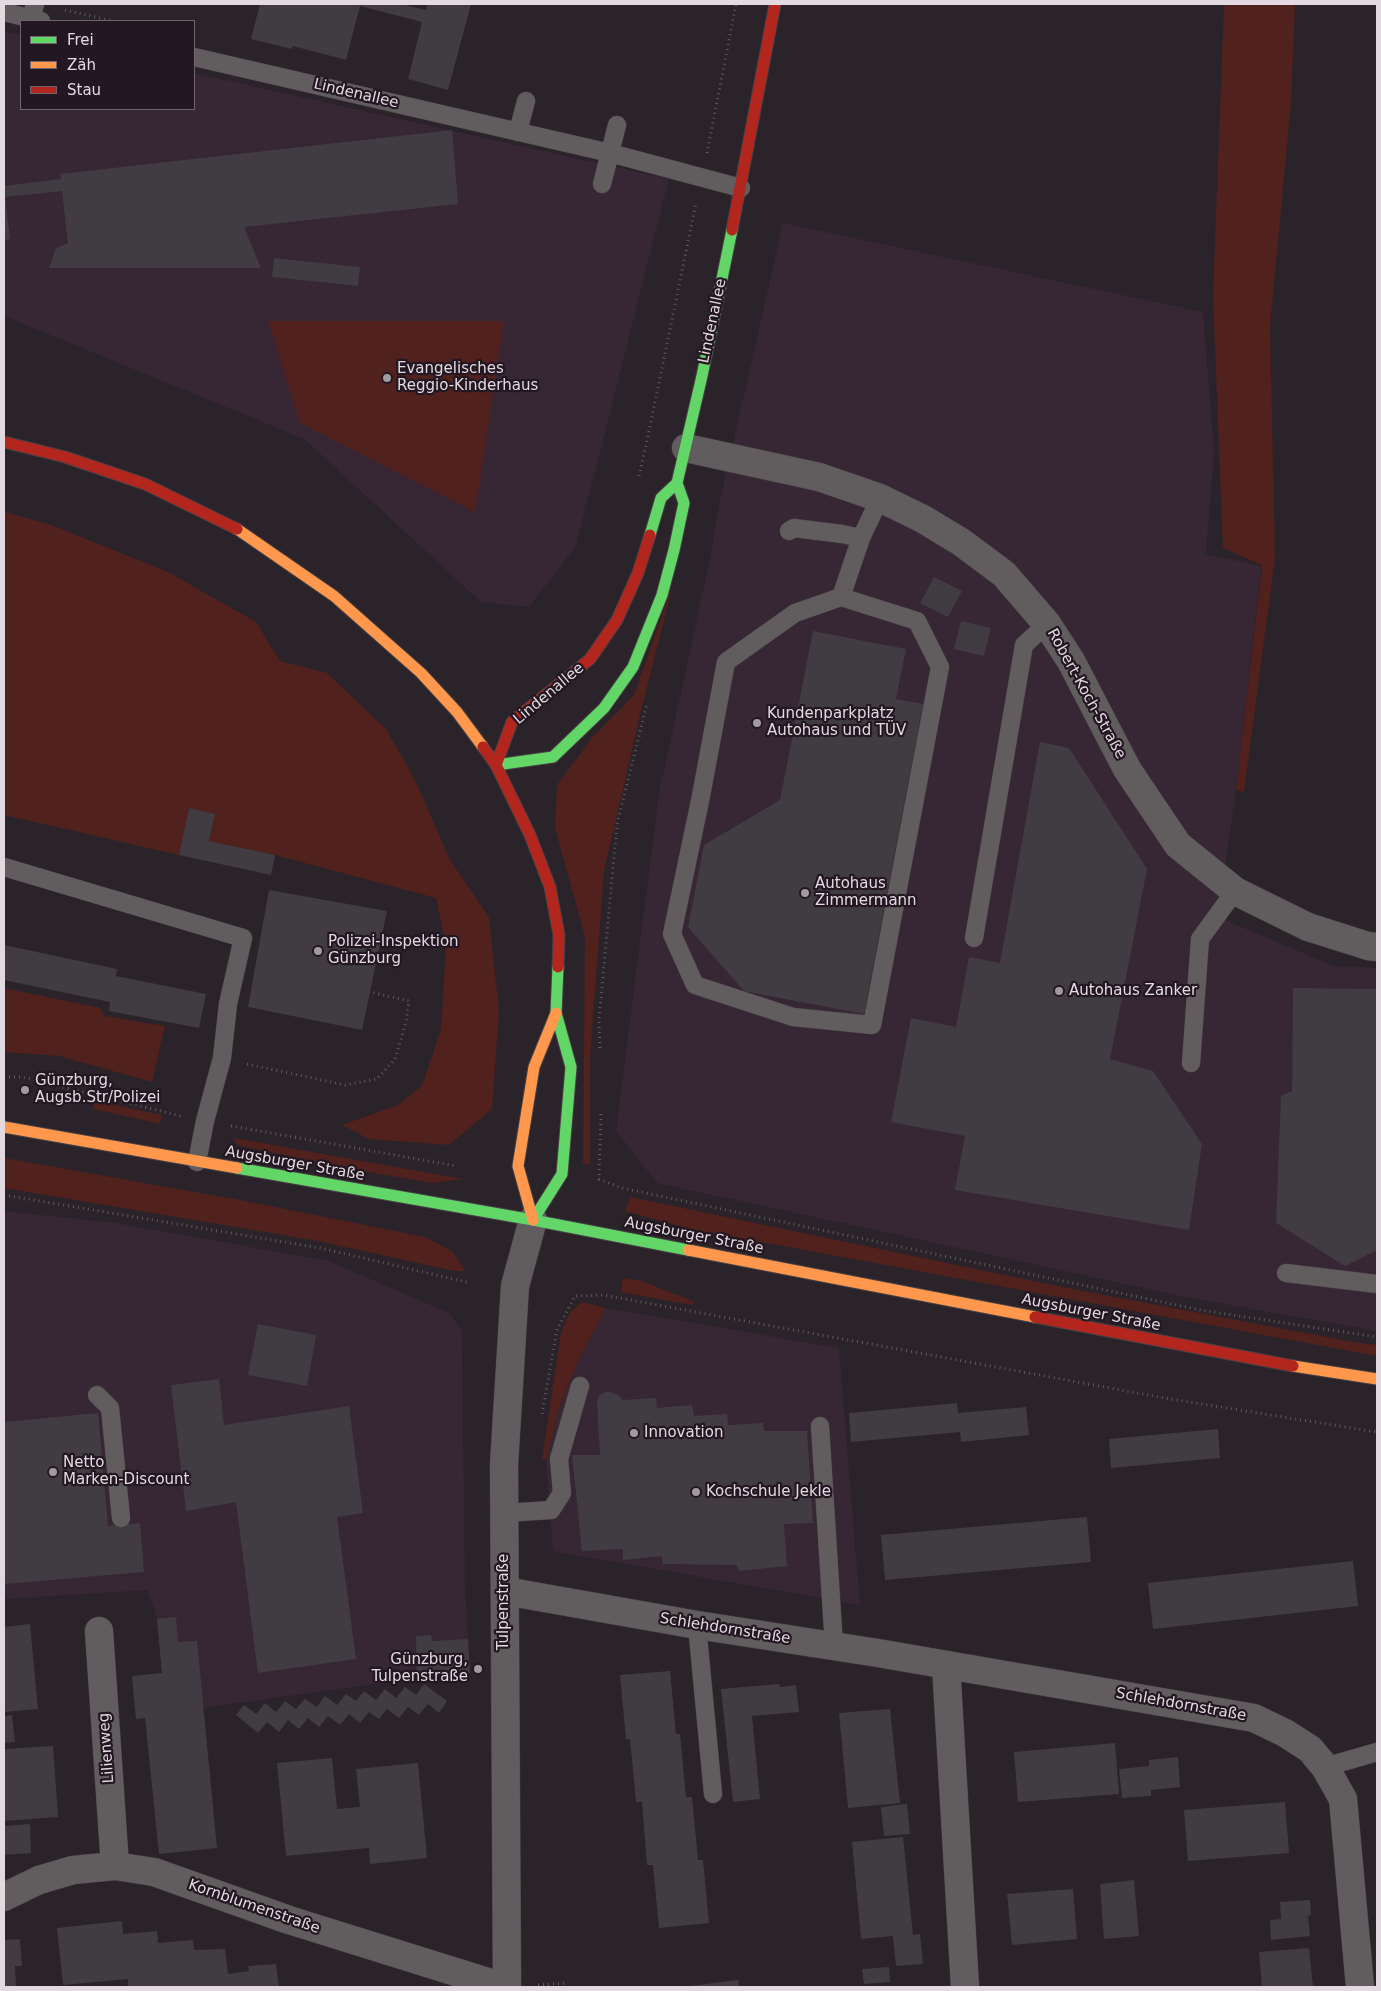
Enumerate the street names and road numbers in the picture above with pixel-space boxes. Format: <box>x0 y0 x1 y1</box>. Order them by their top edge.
street label: Lindenallee <box>312 76 400 112</box>
street label: Lindenallee <box>695 277 731 365</box>
street label: Robert-Koch-Straße <box>1043 626 1129 762</box>
street label: Lindenallee <box>510 659 588 729</box>
street label: Augsburger Straße <box>224 1143 366 1185</box>
street label: Augsburger Straße <box>623 1214 765 1258</box>
street label: Augsburger Straße <box>1020 1291 1162 1335</box>
street label: Tulpenstraße <box>495 1554 513 1650</box>
street label: Schlehdornstraße <box>658 1610 792 1648</box>
street label: Schlehdornstraße <box>1114 1685 1248 1725</box>
street label: Lilienweg <box>96 1712 118 1784</box>
street label: Kornblumenstraße <box>186 1876 322 1938</box>

